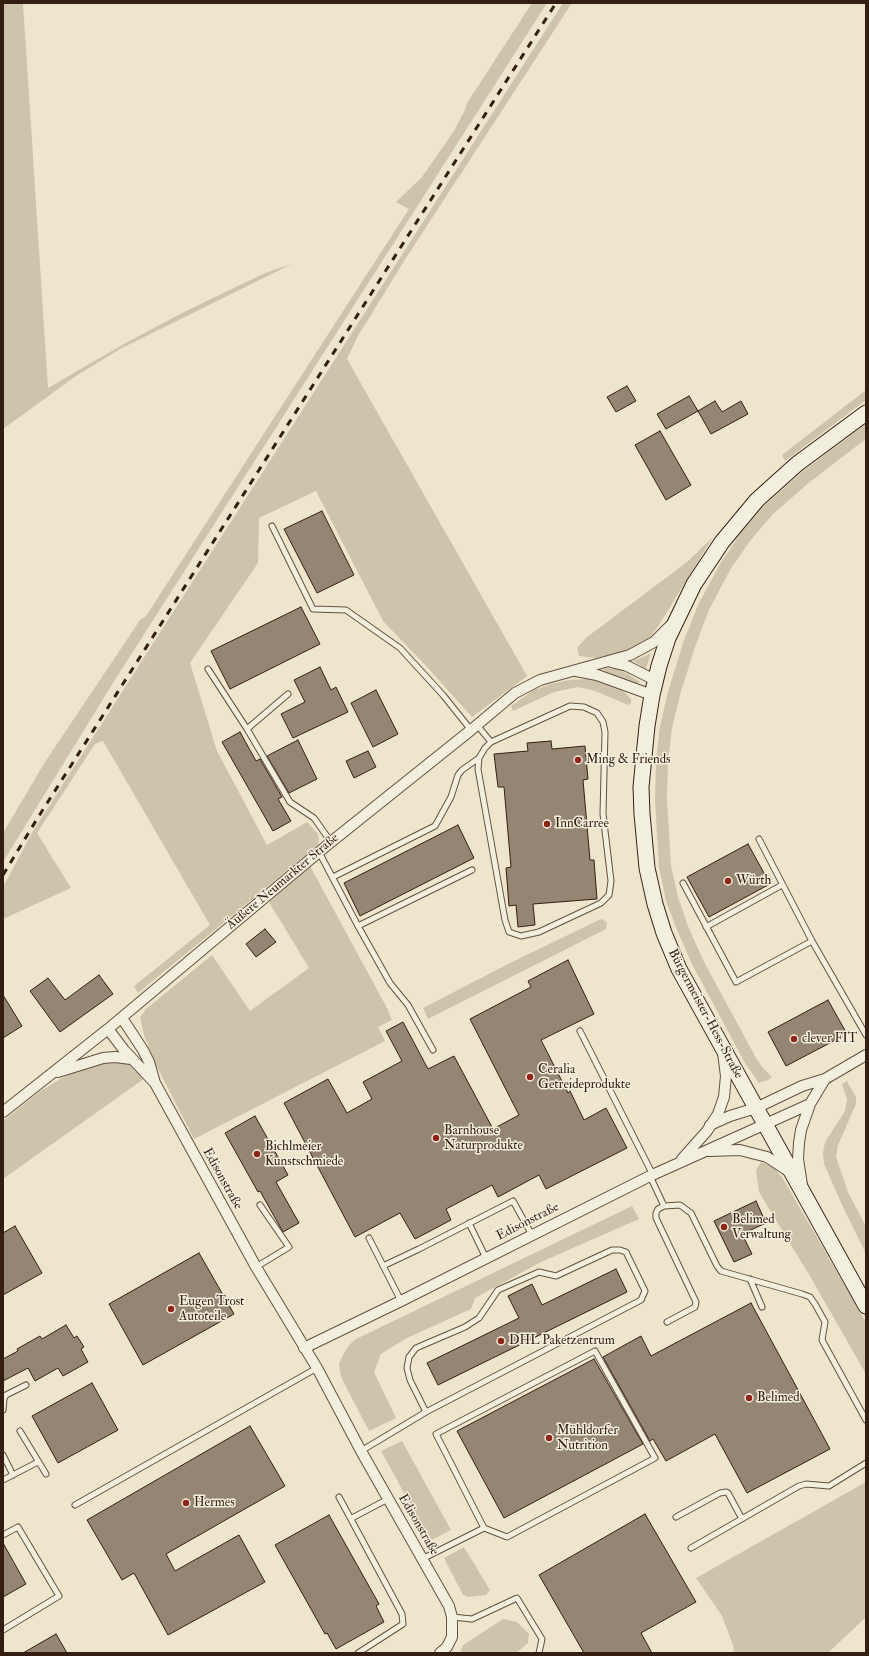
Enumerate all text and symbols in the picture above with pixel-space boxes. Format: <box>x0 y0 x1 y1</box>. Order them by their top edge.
place label: Ming & Friends <box>586 752 671 768</box>
marker: Ming & Friends <box>573 755 583 765</box>
place label: InnCarree <box>555 816 609 832</box>
marker: InnCarree <box>542 819 552 829</box>
street label: Äußere Neumarkter Straße <box>224 831 342 933</box>
place label: Würth <box>736 873 771 889</box>
marker: Würth <box>723 876 733 886</box>
street label: Bürgermeister-Hess-Straße <box>664 947 746 1081</box>
place label: clever FIT <box>802 1031 858 1047</box>
marker: clever FIT <box>789 1034 799 1044</box>
place label: Ceralia Getreideprodukte <box>538 1062 630 1093</box>
marker: Ceralia Getreideprodukte <box>525 1072 535 1082</box>
place label: Barnhouse Naturprodukte <box>444 1123 523 1154</box>
marker: Barnhouse Naturprodukte <box>431 1133 441 1143</box>
place label: Bichlmeier Kunstschmiede <box>265 1139 343 1170</box>
street label: Edisonstraße <box>199 1146 245 1212</box>
marker: Bichlmeier Kunstschmiede <box>252 1149 262 1159</box>
street label: Edisonstraße <box>494 1200 562 1244</box>
place label: Belimed Verwaltung <box>732 1212 791 1243</box>
marker: Belimed Verwaltung <box>719 1222 729 1232</box>
place label: Eugen Trost Autoteile <box>179 1294 244 1325</box>
marker: Eugen Trost Autoteile <box>166 1304 176 1314</box>
place label: DHL Paketzentrum <box>509 1333 615 1349</box>
marker: DHL Paketzentrum <box>496 1336 506 1346</box>
place label: Belimed <box>757 1390 800 1406</box>
marker: Belimed <box>744 1393 754 1403</box>
place label: Mühldorfer Nutrition <box>557 1423 618 1454</box>
marker: Mühldorfer Nutrition <box>544 1433 554 1443</box>
street label: Edisonstraße <box>394 1492 442 1558</box>
place label: Hermes <box>194 1495 235 1511</box>
marker: Hermes <box>181 1498 191 1508</box>

